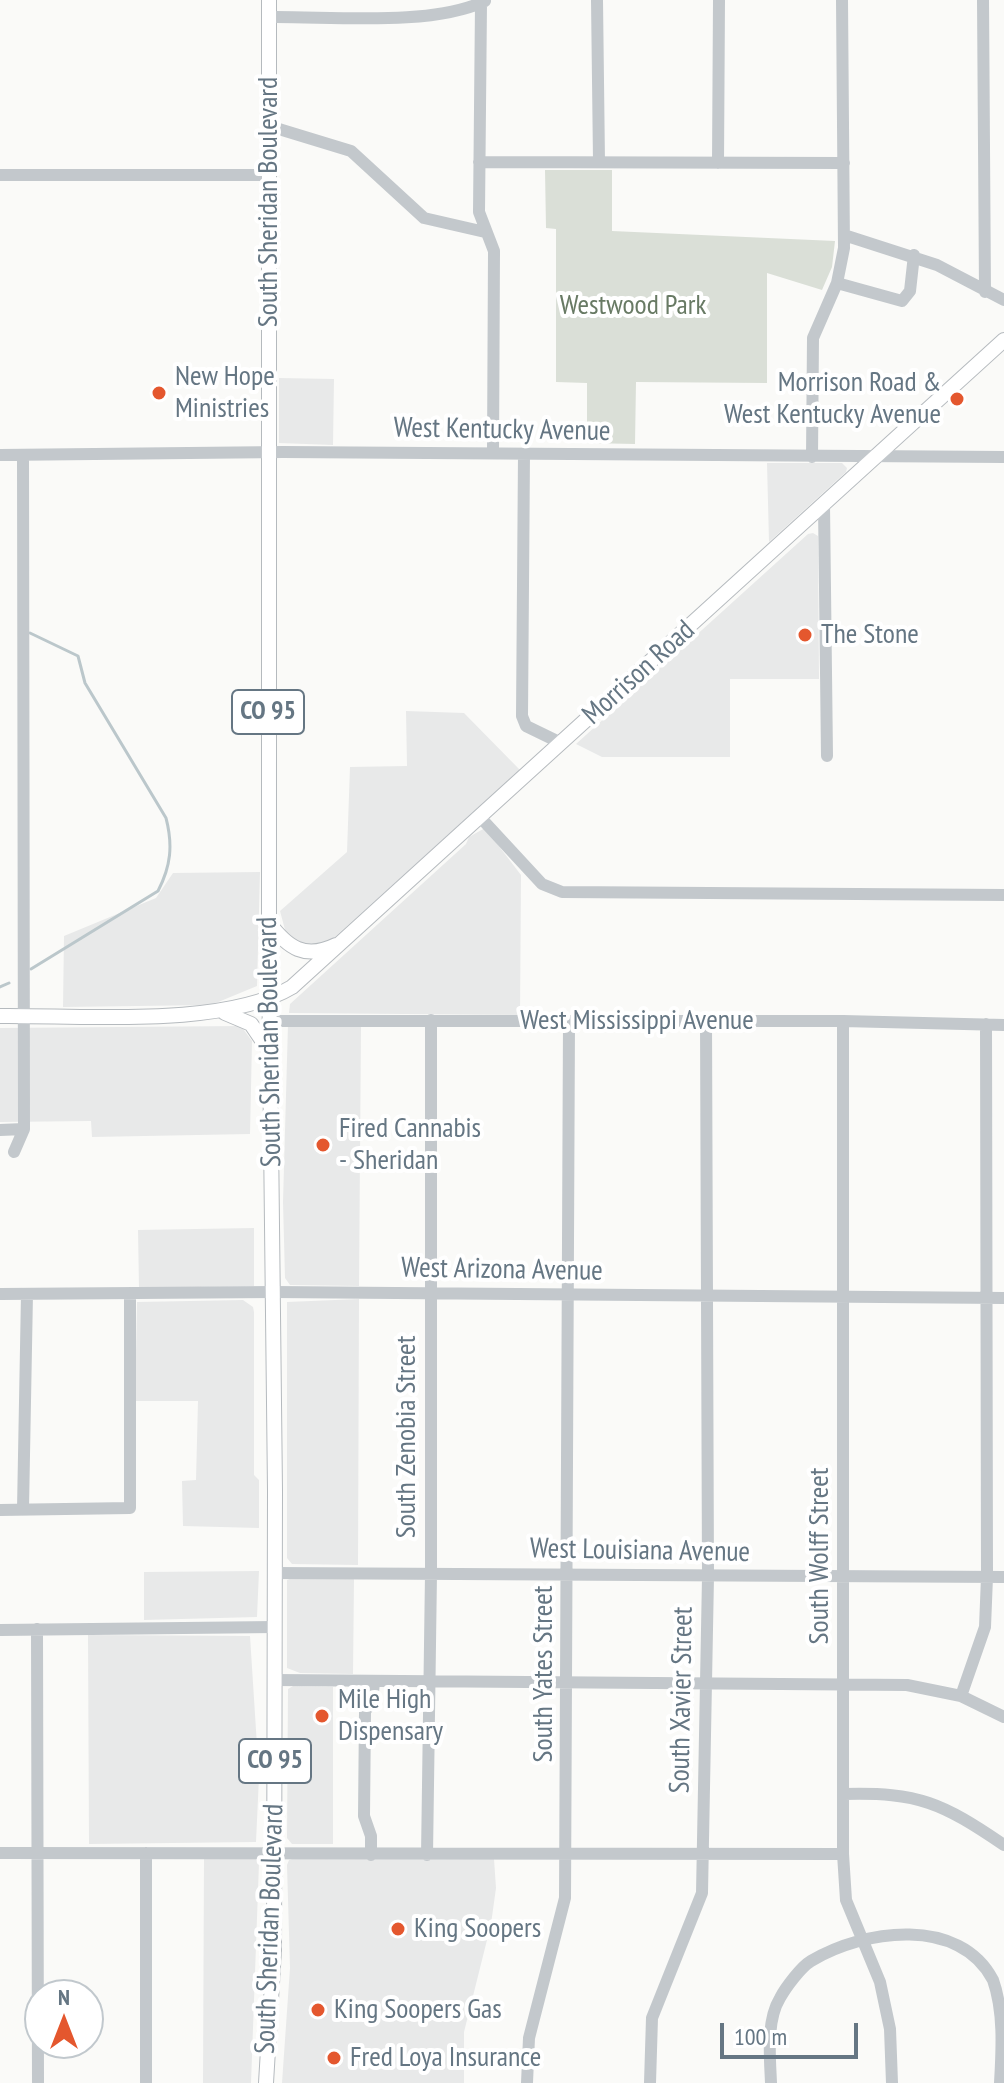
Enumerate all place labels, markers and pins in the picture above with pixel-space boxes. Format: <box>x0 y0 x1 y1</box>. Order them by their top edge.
place label: New Hope Ministries <box>175 360 275 426</box>
place label: Morrison Road & West Kentucky Avenue <box>724 366 941 432</box>
marker: New Hope Ministries <box>150 384 168 402</box>
marker: Morrison Road & West Kentucky Avenue <box>948 390 966 408</box>
place label: The Stone <box>821 618 919 652</box>
marker: The Stone <box>796 626 814 644</box>
place label: Fired Cannabis - Sheridan <box>339 1112 481 1178</box>
marker: Fired Cannabis - Sheridan <box>314 1136 332 1154</box>
place label: Mile High Dispensary <box>338 1683 443 1749</box>
marker: Mile High Dispensary <box>313 1707 331 1725</box>
place label: King Soopers <box>414 1912 541 1946</box>
marker: King Soopers <box>389 1920 407 1938</box>
place label: King Soopers Gas <box>334 1993 502 2027</box>
marker: King Soopers Gas <box>309 2001 327 2019</box>
place label: Fred Loya Insurance <box>350 2041 541 2075</box>
marker: Fred Loya Insurance <box>325 2049 343 2067</box>

